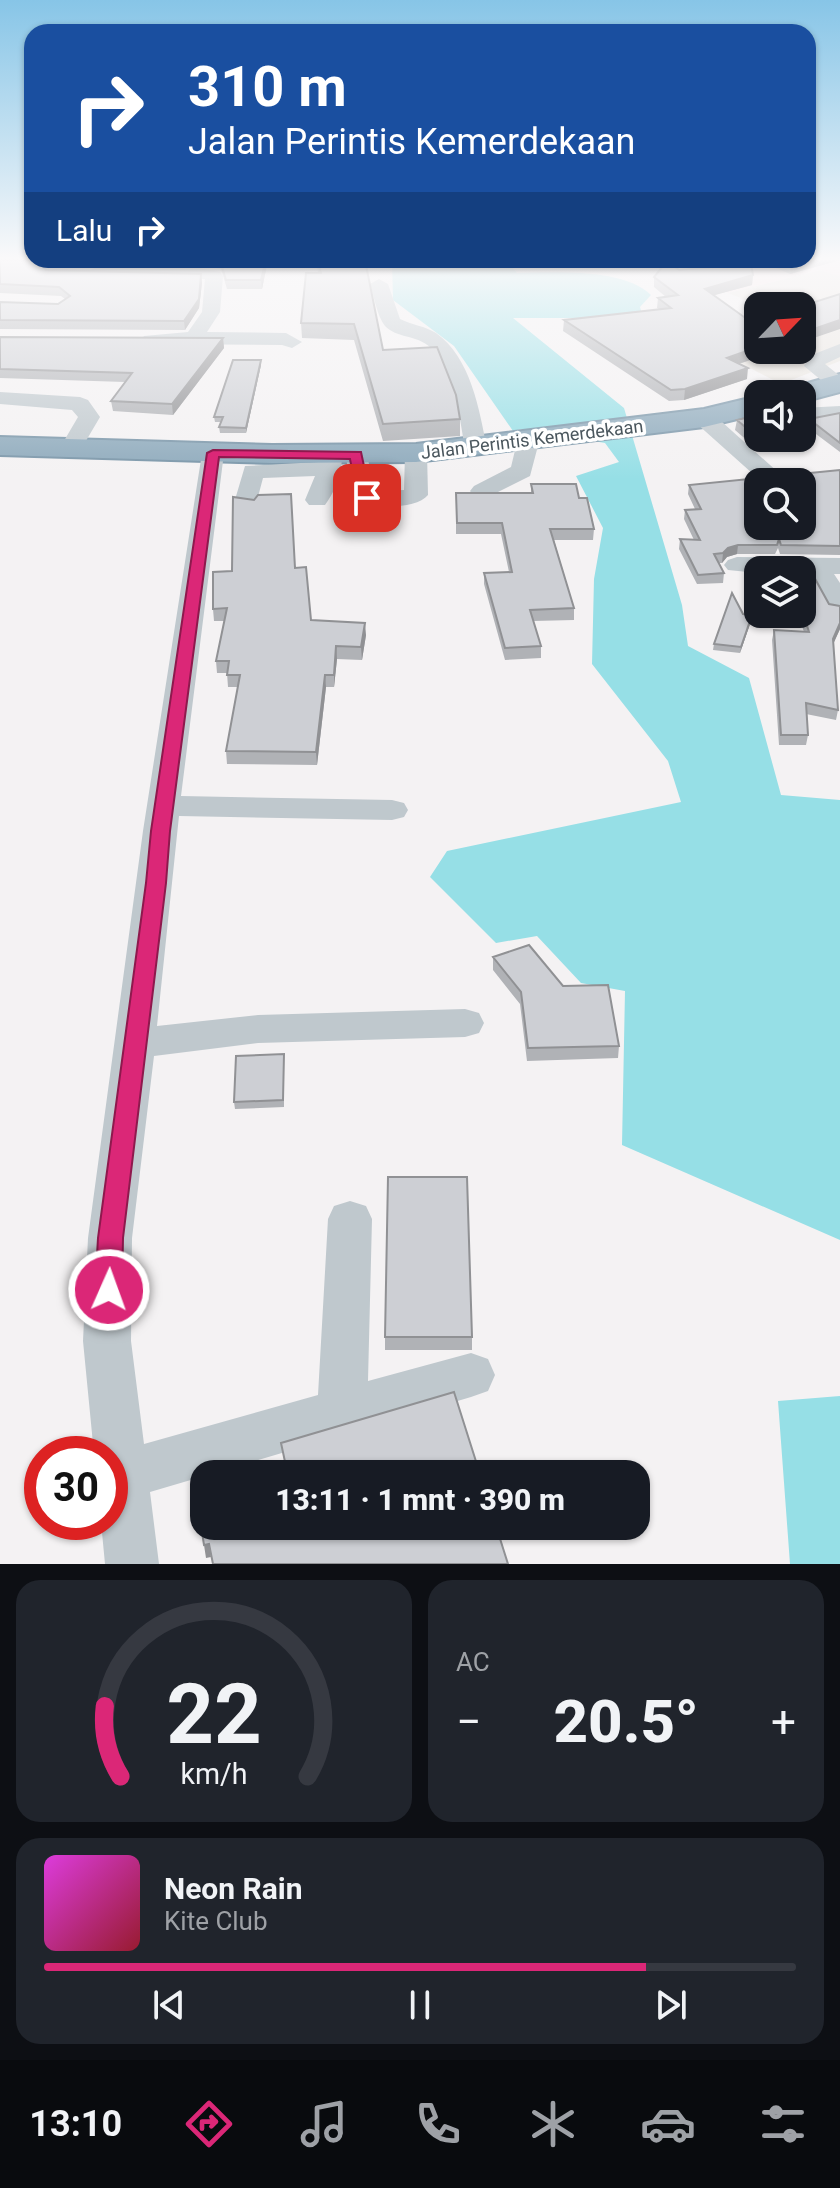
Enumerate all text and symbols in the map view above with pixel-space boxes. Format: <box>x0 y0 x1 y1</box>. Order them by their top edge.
text: 310 m <box>188 54 347 120</box>
icon: right <box>56 56 160 160</box>
text: Jalan Perintis Kemerdekaan <box>188 121 635 163</box>
icon: right <box>128 208 172 252</box>
text: Lalu <box>56 213 112 248</box>
north arrow <box>744 292 816 364</box>
map controls <box>744 292 816 628</box>
button: sound <box>744 380 816 452</box>
street label: Jalan Perintis Kemerdekaan <box>420 415 644 463</box>
pin <box>333 464 401 532</box>
button: search <box>744 468 816 540</box>
icon: arrive <box>345 476 389 520</box>
button: layers <box>744 556 816 628</box>
position arrow <box>67 1248 151 1332</box>
speed limit sign: 30 <box>24 1436 128 1540</box>
text: 13:11 · 1 mnt · 390 m <box>275 1482 565 1517</box>
text: AC <box>456 1647 490 1677</box>
text: 22 <box>166 1666 262 1763</box>
text: 20.5° <box>554 1686 699 1757</box>
text: − <box>456 1696 481 1748</box>
text: + <box>771 1696 796 1748</box>
text: km/h <box>180 1757 248 1791</box>
text: Neon Rain <box>164 1871 303 1906</box>
text: Kite Club <box>164 1906 268 1936</box>
icon: previous <box>147 1983 191 2027</box>
icon: pause <box>398 1983 442 2027</box>
icon: next <box>649 1983 693 2027</box>
icon: directions <box>181 2096 237 2152</box>
icon: music <box>296 2096 352 2152</box>
icon: phone <box>410 2096 466 2152</box>
icon: climate <box>525 2096 581 2152</box>
icon: car <box>640 2096 696 2152</box>
icon: filters <box>755 2096 811 2152</box>
text: 13:10 <box>29 2103 122 2145</box>

